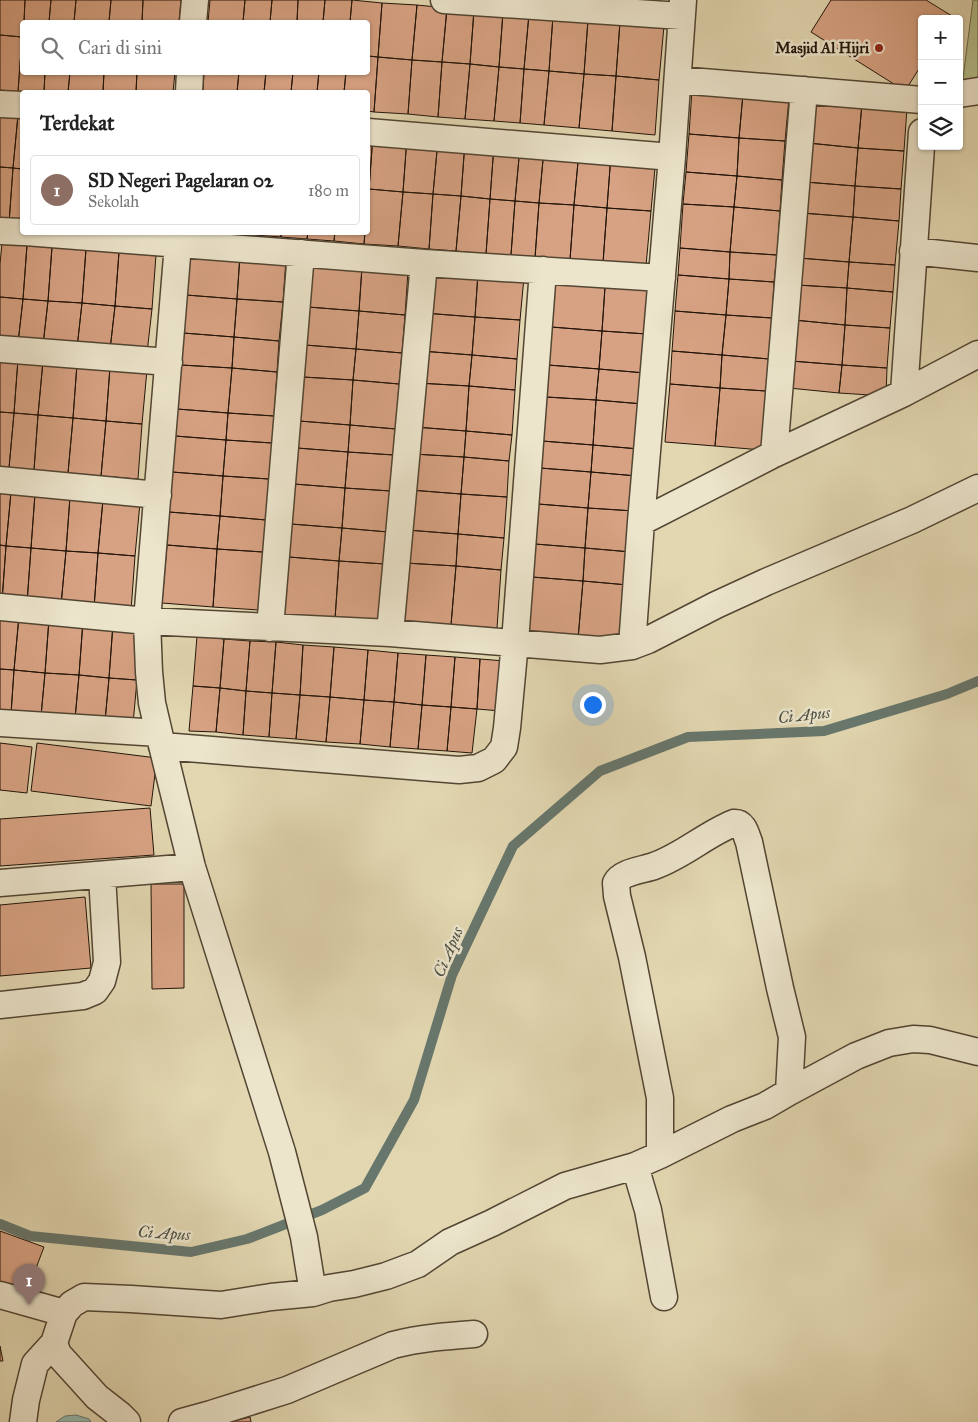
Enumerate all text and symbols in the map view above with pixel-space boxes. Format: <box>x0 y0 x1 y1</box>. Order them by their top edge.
map controls <box>918 15 963 150</box>
button: + <box>918 15 963 60</box>
search box <box>20 20 370 75</box>
icon: search <box>38 34 66 62</box>
text: Cari di sini <box>78 36 162 59</box>
place label: Masjid Al Hijri <box>775 39 870 58</box>
marker: Masjid Al Hijri <box>873 42 885 54</box>
button: − <box>918 60 963 105</box>
button: layers <box>918 105 963 150</box>
text: Terdekat <box>40 110 114 136</box>
text: SD Negeri Pagelaran 02 <box>88 169 273 192</box>
text: 1 <box>54 181 60 200</box>
text: 180 m <box>308 181 349 200</box>
text: Sekolah <box>88 192 139 211</box>
your location <box>580 692 606 718</box>
water label: Ci Apus <box>777 703 832 728</box>
water label: Ci Apus <box>429 924 468 980</box>
water label: Ci Apus <box>137 1222 191 1245</box>
pin: 1 <box>13 1264 45 1305</box>

